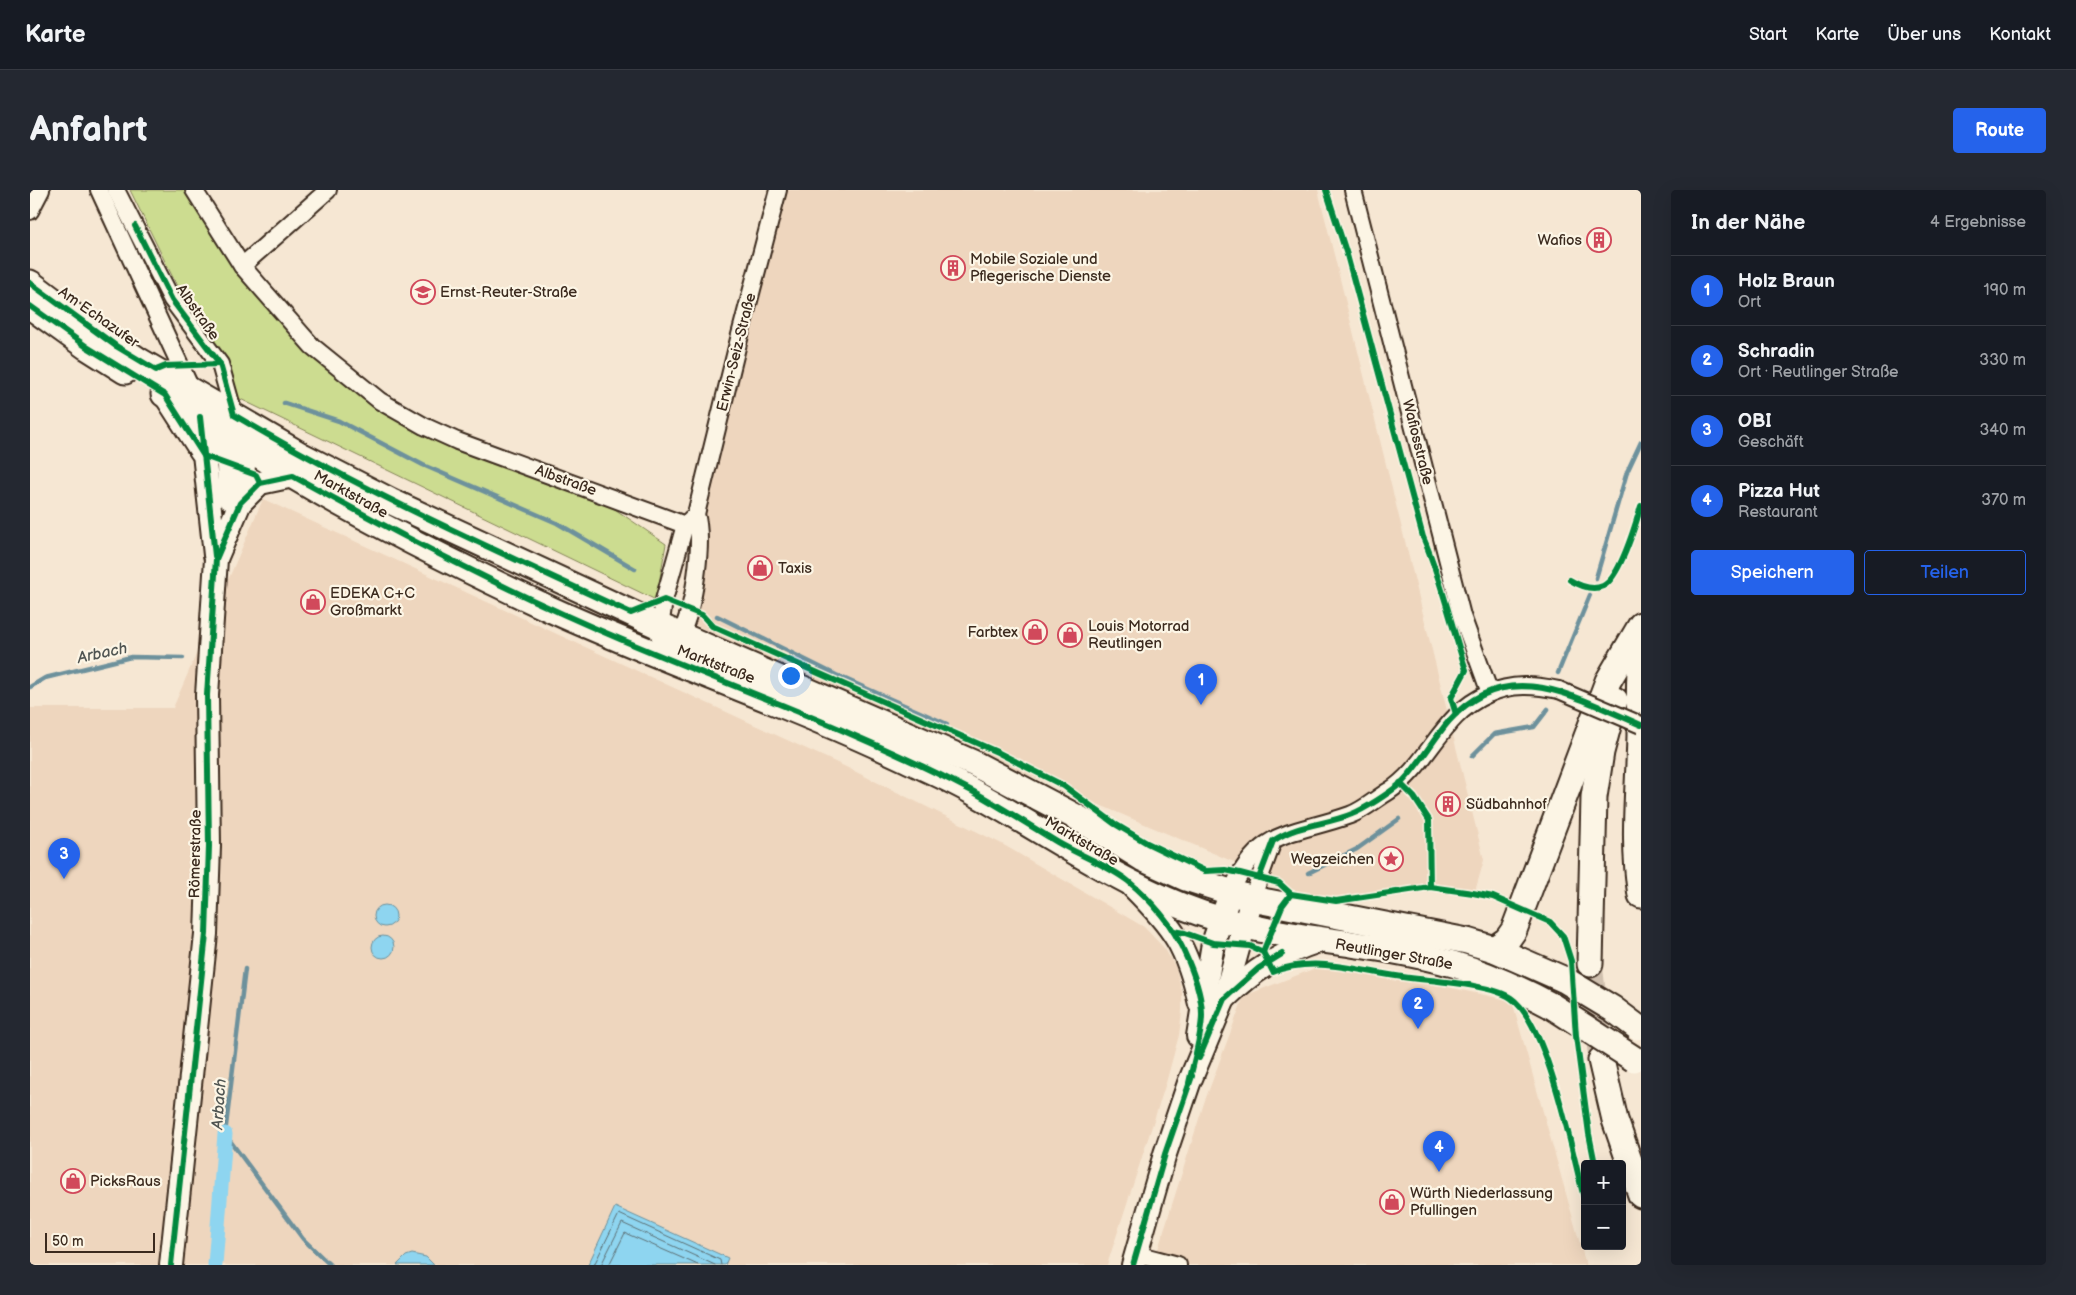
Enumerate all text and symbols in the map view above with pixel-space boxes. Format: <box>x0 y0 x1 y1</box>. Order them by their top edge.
text: Karte <box>25 20 86 49</box>
text: Start <box>1749 24 1787 45</box>
text: Karte <box>1815 24 1859 45</box>
text: Über uns <box>1887 24 1961 45</box>
text: Kontakt <box>1989 24 2051 45</box>
button: Route <box>1953 108 2046 153</box>
text: Anfahrt <box>30 109 148 152</box>
text: In der Nähe <box>1691 210 1805 235</box>
text: 4 Ergebnisse <box>1930 213 2026 232</box>
building icon: Wafios <box>1586 227 1612 253</box>
place label: Wafios <box>1537 231 1583 250</box>
place label: Mobile Soziale und Pflegerische Dienste <box>970 250 1111 286</box>
building icon: Mobile Soziale und Pflegerische Dienste <box>940 255 966 281</box>
text: Holz Braun <box>1738 270 1835 293</box>
school or university icon: Ernst-Reuter-Straße <box>410 279 436 305</box>
street label: Albstraße <box>171 281 224 344</box>
text: 1 <box>1704 281 1710 300</box>
text: 190 m <box>1984 281 2026 300</box>
street label: Am Echazufer <box>55 283 143 353</box>
place label: Ernst-Reuter-Straße <box>440 283 577 302</box>
street label: Erwin-Seiz-Straße <box>713 291 760 413</box>
text: Ort <box>1738 293 1761 312</box>
text: Schradin <box>1738 340 1815 363</box>
text: 2 <box>1702 351 1712 370</box>
text: 330 m <box>1979 351 2026 370</box>
text: Ort · Reutlinger Straße <box>1738 363 1899 382</box>
street label: Wafiosstraße <box>1398 397 1437 487</box>
text: OBI <box>1738 410 1772 433</box>
text: 3 <box>1702 421 1712 440</box>
text: 340 m <box>1979 421 2026 440</box>
text: Geschäft <box>1738 433 1804 452</box>
street label: Albstraße <box>533 461 599 500</box>
street label: Marktstraße <box>310 466 391 523</box>
text: Pizza Hut <box>1738 480 1820 503</box>
text: 4 <box>1702 491 1712 510</box>
text: 370 m <box>1981 491 2026 510</box>
text: Restaurant <box>1738 503 1818 522</box>
button: Speichern <box>1691 550 1854 595</box>
button: Teilen <box>1864 550 2026 595</box>
shop icon: Taxis <box>747 555 773 581</box>
place label: Taxis <box>778 559 812 578</box>
place label: EDEKA C+C Großmarkt <box>330 584 415 620</box>
shop icon: EDEKA C+C Großmarkt <box>300 589 326 615</box>
place label: Louis Motorrad Reutlingen <box>1088 617 1189 653</box>
shop icon: Farbtex <box>1022 619 1048 645</box>
shop icon: Louis Motorrad Reutlingen <box>1057 622 1083 648</box>
place label: Farbtex <box>967 623 1018 642</box>
water label: Arbach <box>75 639 129 668</box>
street label: Marktstraße <box>674 641 758 688</box>
your location <box>778 663 804 689</box>
pin: 1 <box>1185 664 1217 705</box>
building icon: Südbahnhof <box>1435 791 1461 817</box>
place label: Südbahnhof <box>1466 795 1548 814</box>
street label: Römerstraße <box>185 809 206 899</box>
street label: Marktstraße <box>1041 813 1122 870</box>
pin: 3 <box>48 838 80 879</box>
place icon: Wegzeichen <box>1378 846 1404 872</box>
place label: Wegzeichen <box>1291 850 1374 869</box>
street label: Reutlinger Straße <box>1334 935 1454 974</box>
pin: 2 <box>1402 988 1434 1029</box>
water label: Arbach <box>208 1078 231 1131</box>
pin: 4 <box>1423 1131 1455 1172</box>
map controls <box>1581 1160 1626 1250</box>
button: + <box>1581 1160 1626 1205</box>
shop icon: PicksRaus <box>60 1168 86 1194</box>
place label: PicksRaus <box>90 1172 161 1191</box>
place label: Würth Niederlassung Pfullingen <box>1410 1184 1553 1220</box>
shop icon: Würth Niederlassung Pfullingen <box>1379 1189 1405 1215</box>
button: − <box>1581 1205 1626 1250</box>
scale bar <box>45 1230 155 1253</box>
text: 50 m <box>52 1233 84 1250</box>

